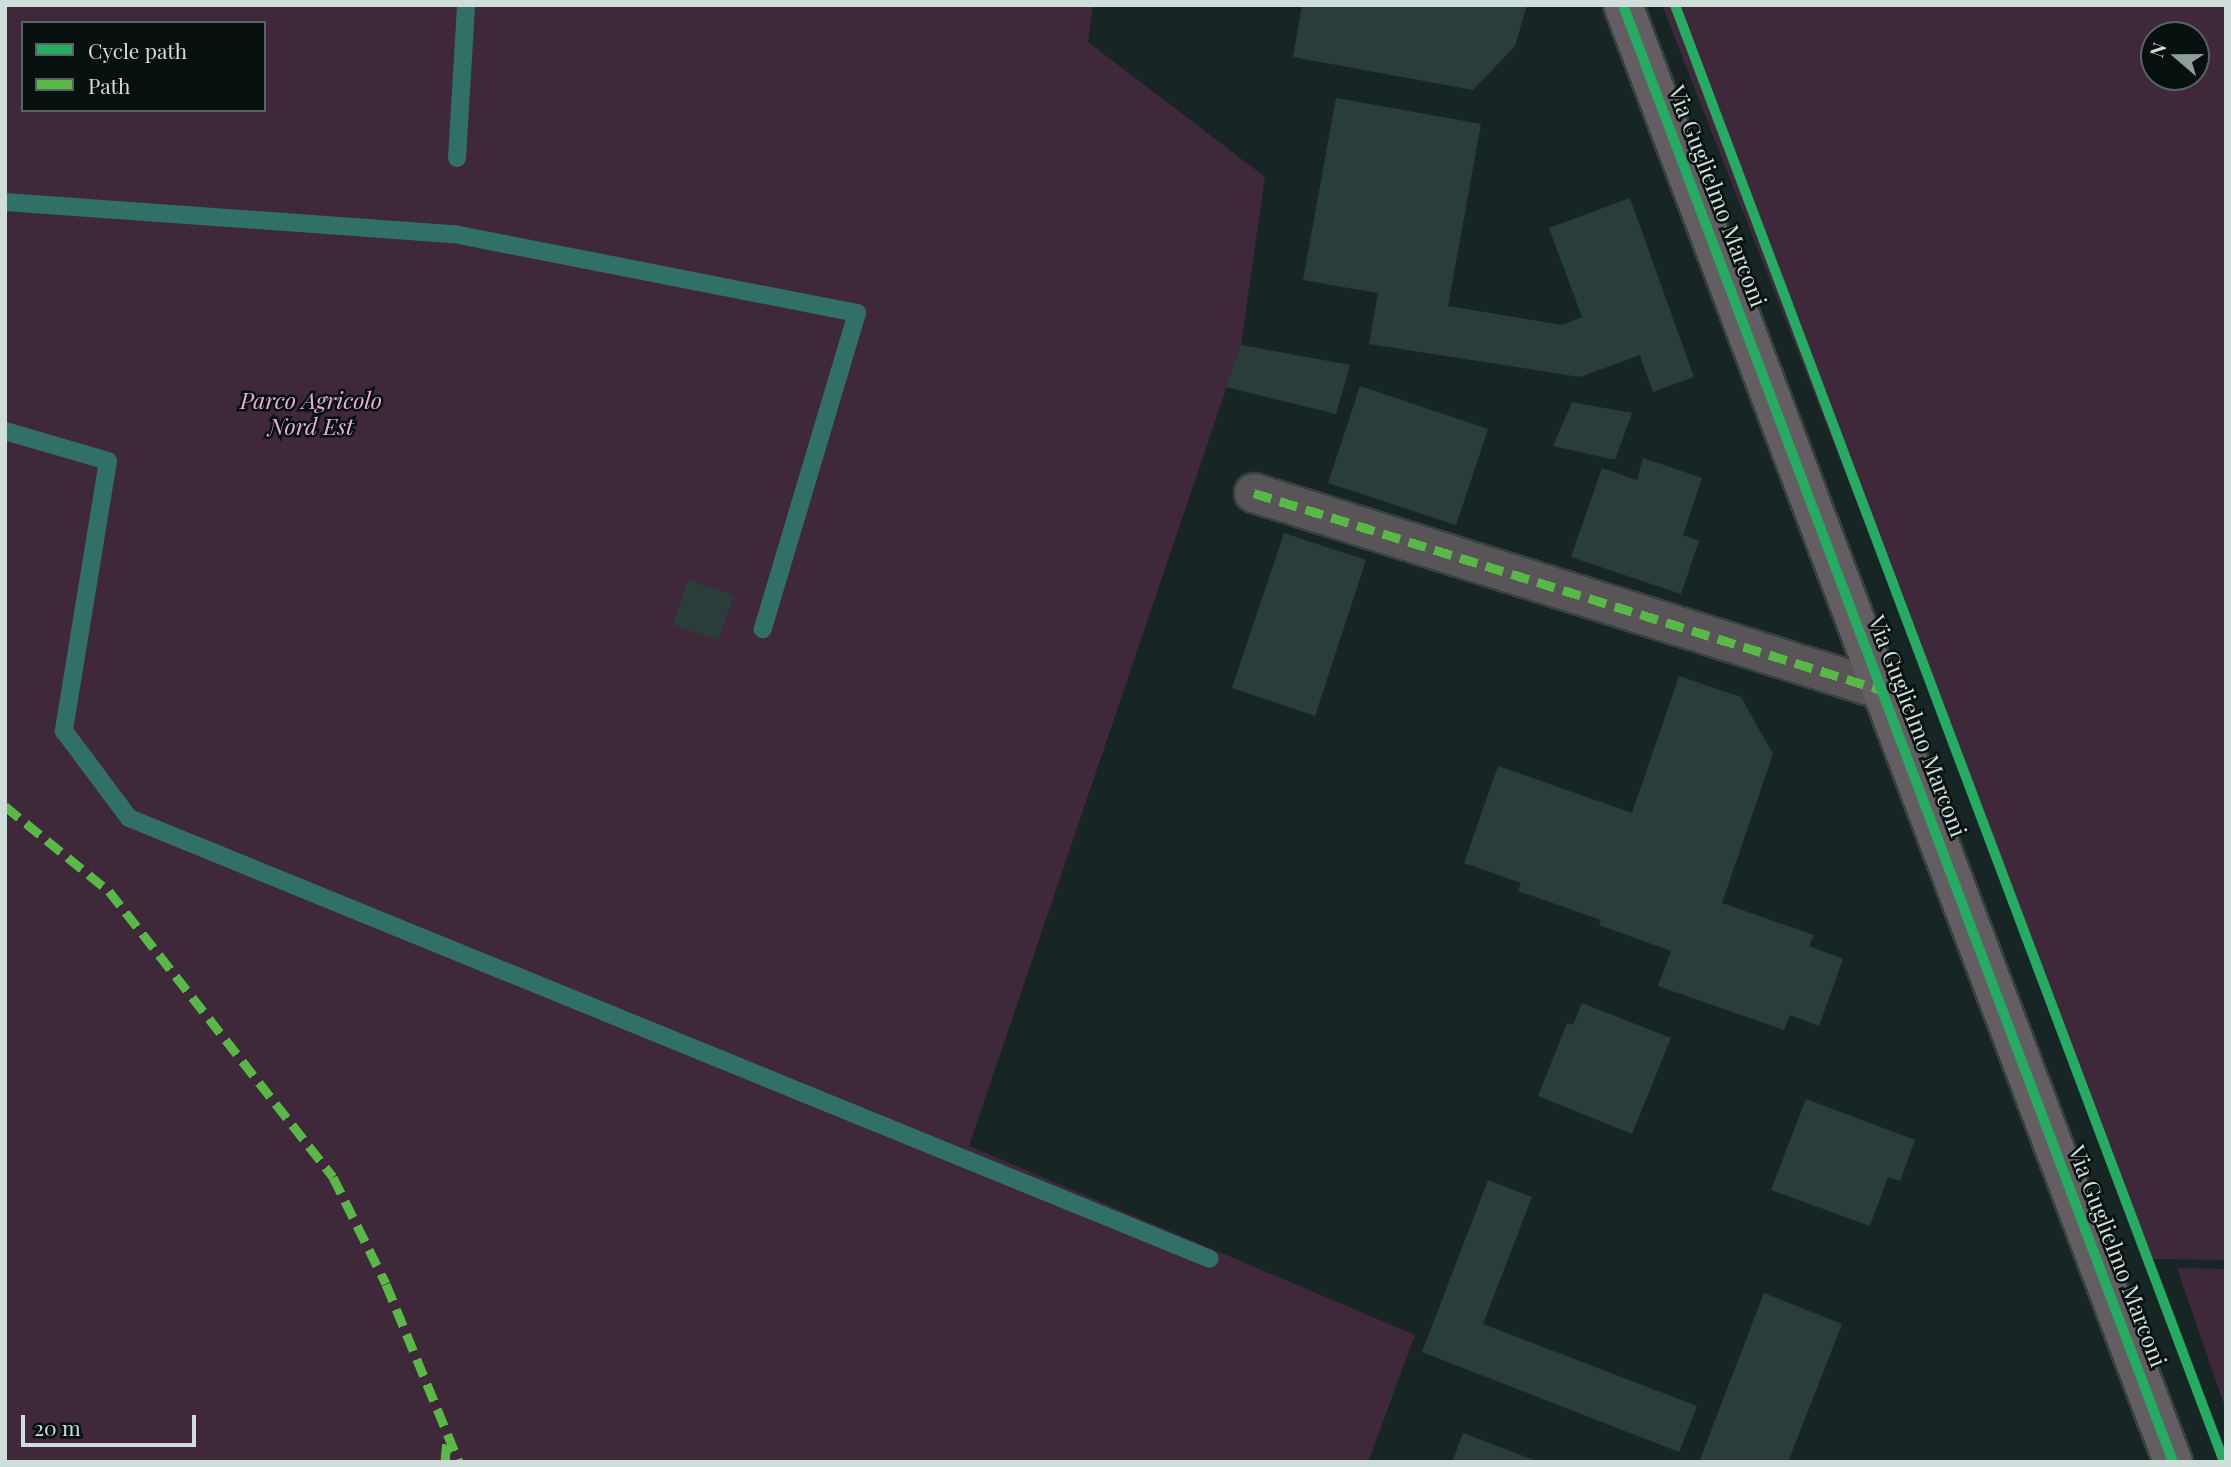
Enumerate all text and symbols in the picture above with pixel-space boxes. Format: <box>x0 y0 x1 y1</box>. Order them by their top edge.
legend <box>21 21 266 112</box>
north arrow <box>2140 21 2210 91</box>
text: Cycle path <box>88 36 187 64</box>
text: N <box>2143 39 2172 60</box>
text: Path <box>88 71 130 99</box>
street label: Via Guglielmo Marconi <box>1663 81 1773 311</box>
park label: Parco Agricolo Nord Est <box>240 386 382 440</box>
street label: Via Guglielmo Marconi <box>1863 611 1973 841</box>
street label: Via Guglielmo Marconi <box>2063 1141 2173 1371</box>
scale bar <box>24 1400 200 1444</box>
text: 20 m <box>34 1413 81 1441</box>

